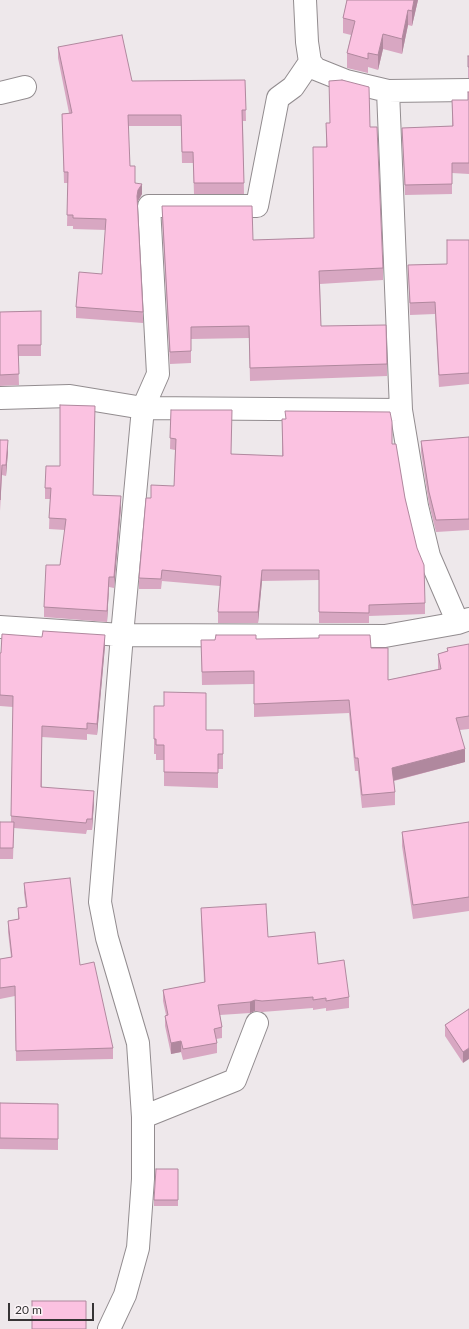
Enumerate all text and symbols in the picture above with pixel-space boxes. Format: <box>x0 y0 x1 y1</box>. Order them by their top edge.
scale bar <box>10 1295 96 1321</box>
text: 20 m <box>15 1302 42 1317</box>

